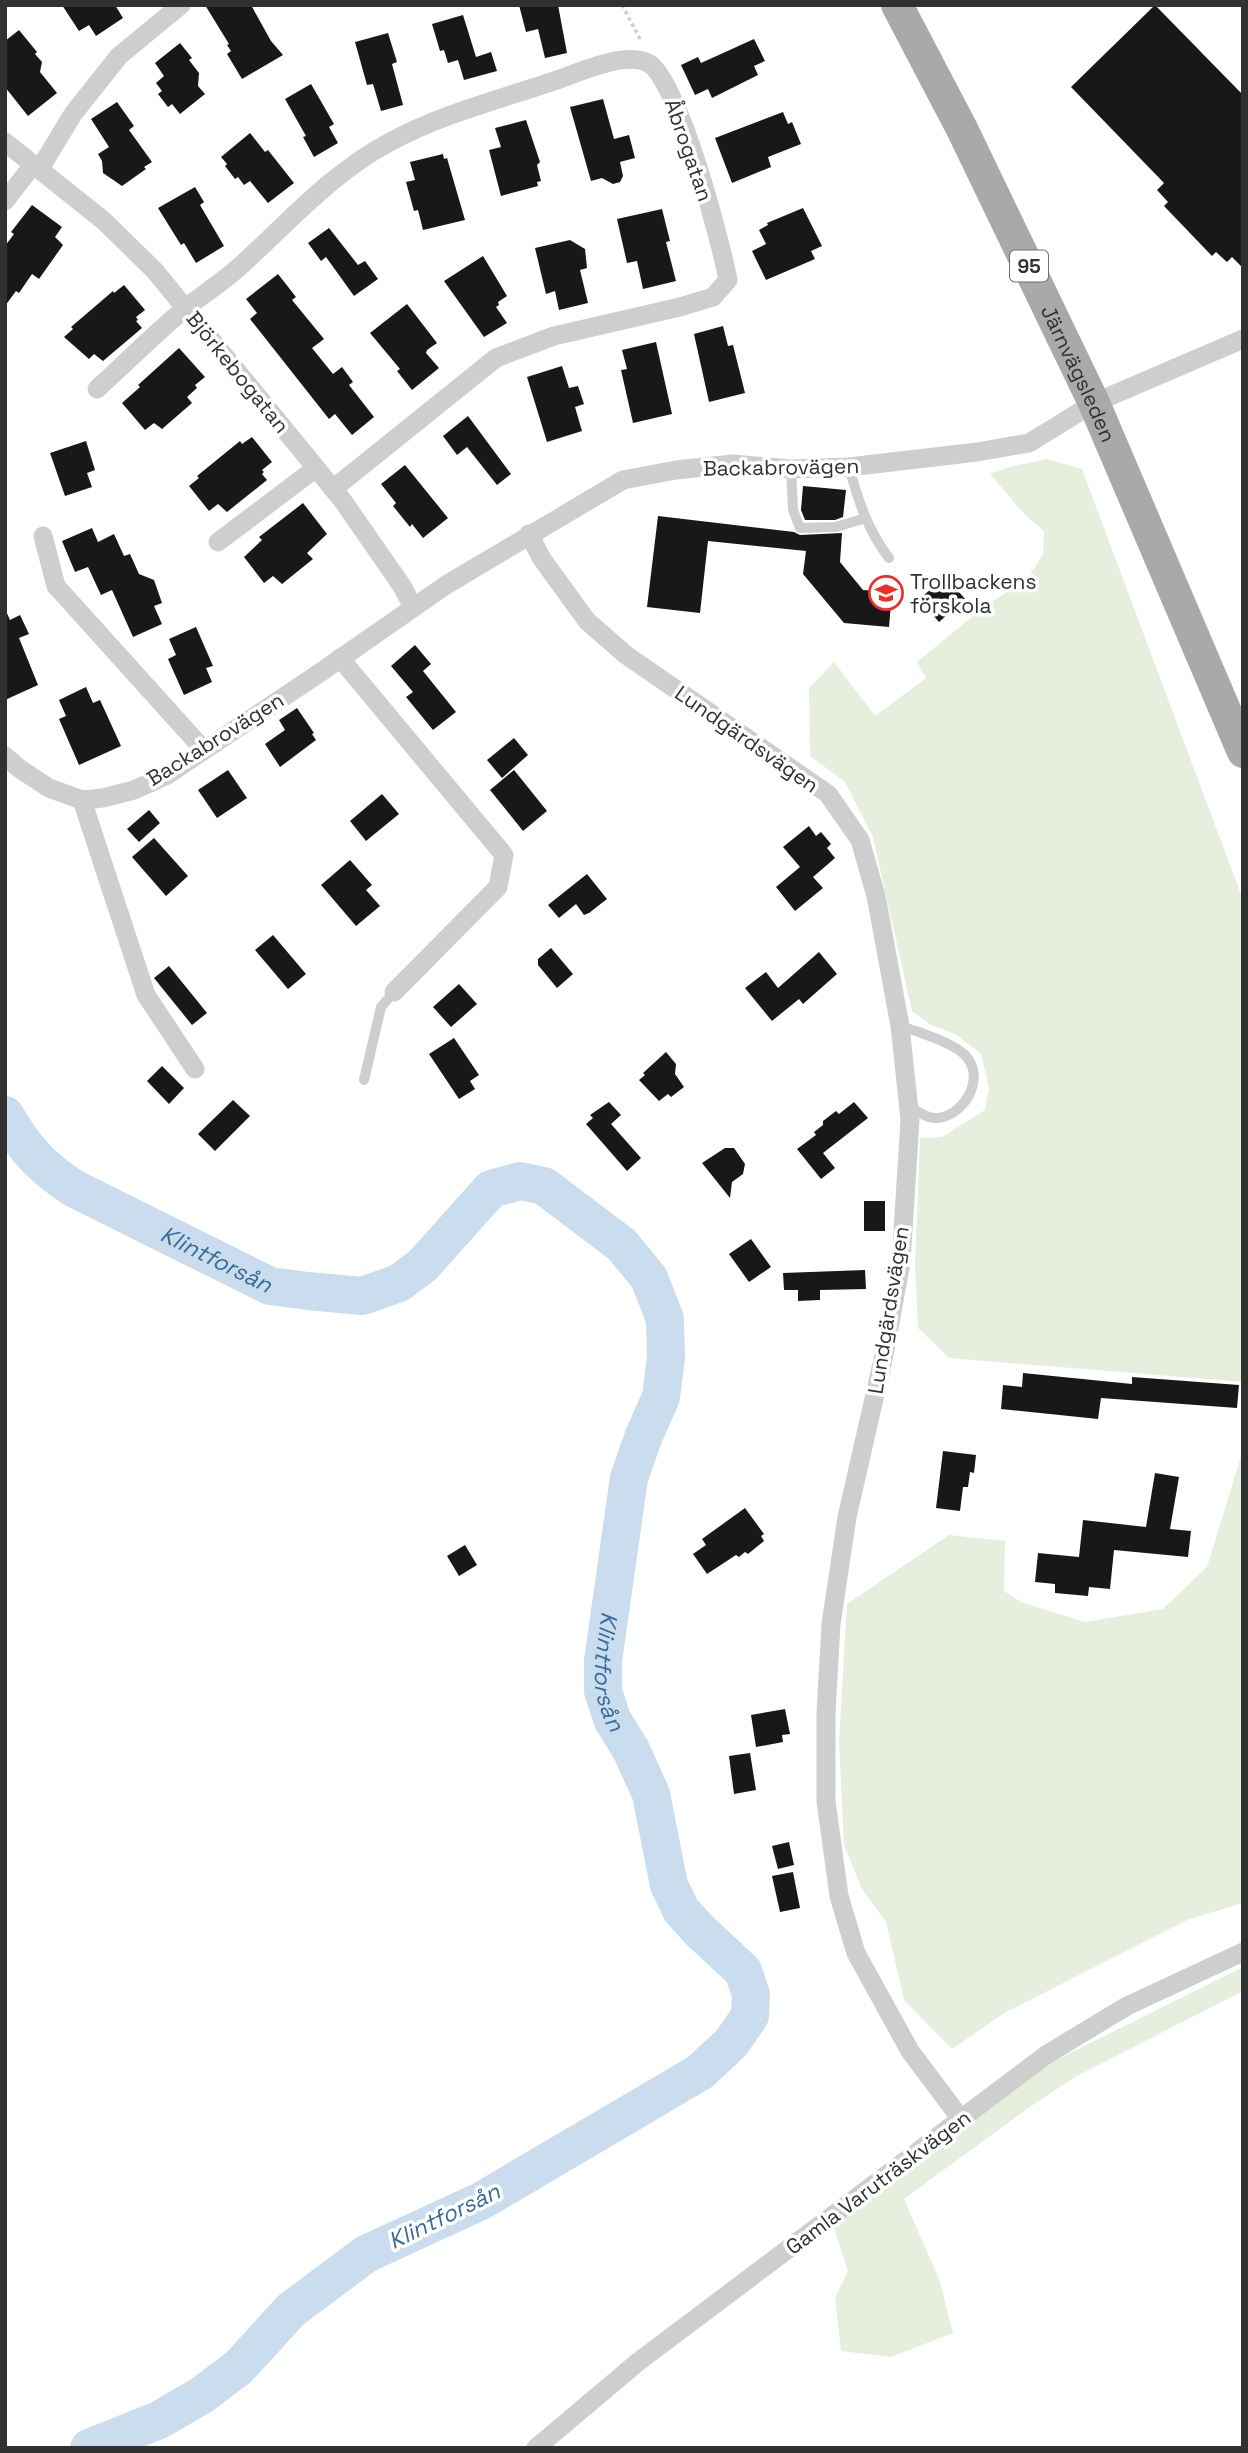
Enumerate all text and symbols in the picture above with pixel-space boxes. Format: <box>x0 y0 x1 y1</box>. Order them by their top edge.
street label: Åbrogatan <box>659 95 719 205</box>
road number: 95 <box>1010 250 1048 282</box>
street label: Järnvägsleden <box>1035 300 1123 446</box>
street label: Björkebogatan <box>181 306 295 438</box>
street label: Backabrovägen <box>703 452 859 482</box>
place label: Trollbackens förskola <box>910 568 1037 619</box>
school or university icon: Trollbackens förskola <box>867 574 905 612</box>
street label: Lundgärdsvägen <box>670 679 824 799</box>
street label: Backabrovägen <box>141 686 289 792</box>
water label: Klintforsån <box>156 1219 278 1300</box>
street label: Lundgärdsvägen <box>861 1224 915 1396</box>
water label: Klintforsån <box>588 1610 631 1738</box>
street label: Gamla Varuträskvägen <box>780 2104 976 2260</box>
water label: Klintforsån <box>383 2176 506 2256</box>

